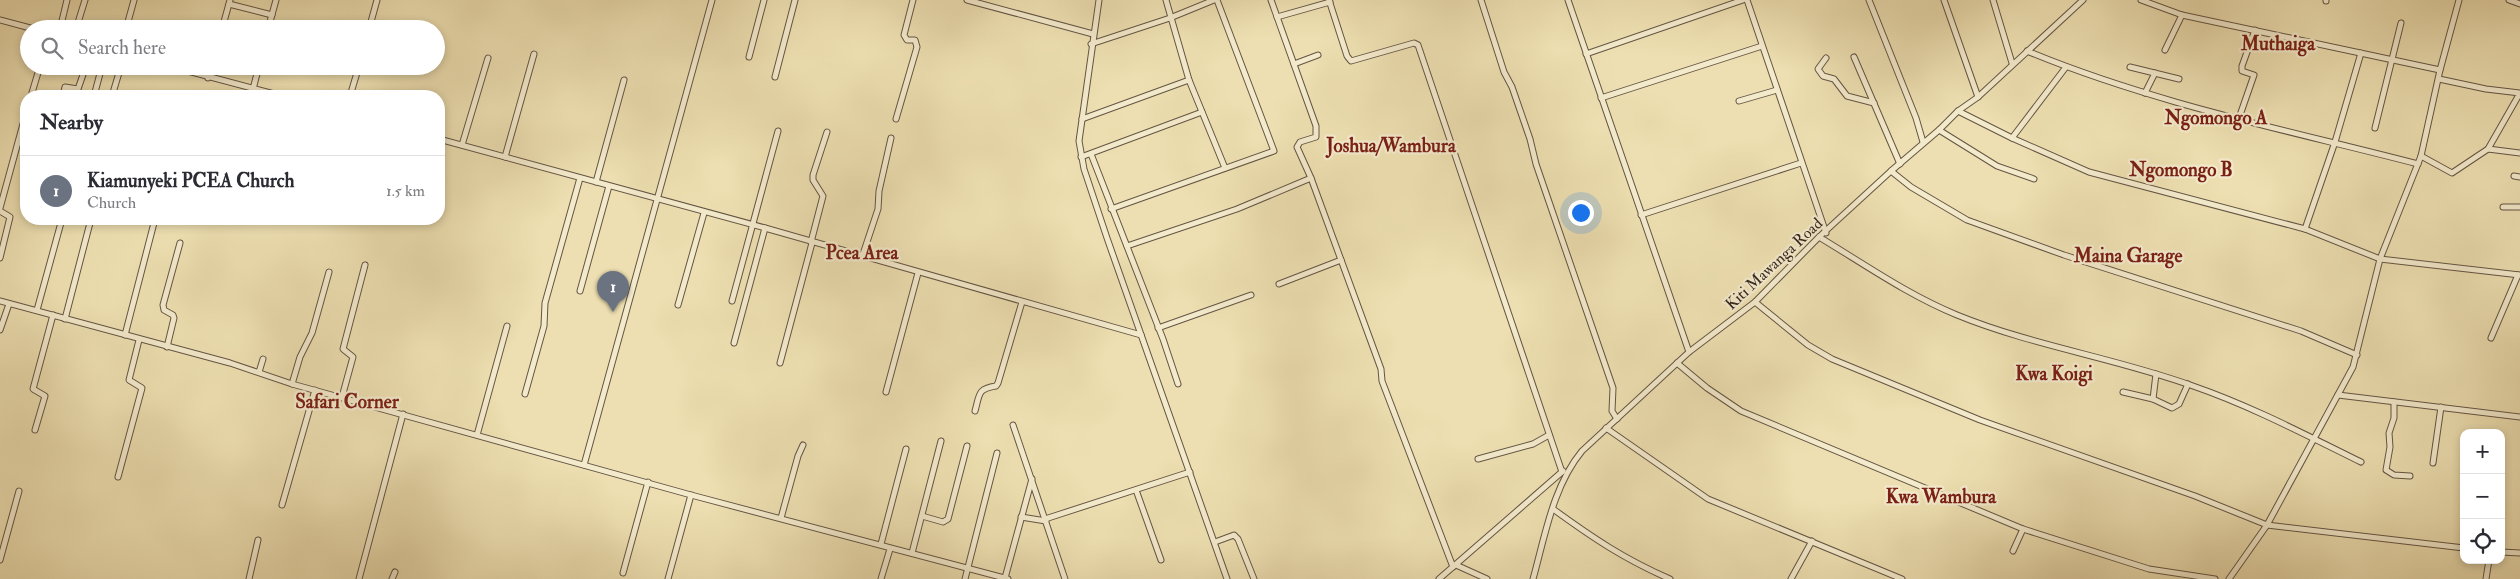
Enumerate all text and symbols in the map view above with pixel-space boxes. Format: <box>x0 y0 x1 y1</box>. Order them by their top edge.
search box <box>20 20 445 75</box>
district label: Muthaiga <box>2240 32 2316 57</box>
icon: search <box>38 34 66 62</box>
text: Search here <box>78 36 166 60</box>
district label: Ngomongo A <box>2163 106 2269 131</box>
text: Nearby <box>40 109 103 136</box>
district label: Joshua/Wambura <box>1325 134 1457 158</box>
district label: Ngomongo B <box>2128 158 2233 183</box>
text: Kiamunyeki PCEA Church <box>87 169 294 193</box>
text: 1 <box>53 181 59 201</box>
text: 1.5 km <box>386 181 425 201</box>
text: Church <box>87 193 136 213</box>
your location <box>1568 200 1594 226</box>
street label: Kiti Mawanga Road <box>1721 214 1827 314</box>
district label: Pcea Area <box>826 241 900 265</box>
district label: Maina Garage <box>2073 244 2182 269</box>
pin: 1 <box>597 271 629 312</box>
district label: Kwa Koigi <box>2015 362 2093 387</box>
district label: Safari Corner <box>295 390 400 414</box>
map controls <box>2460 429 2505 564</box>
button: + <box>2460 429 2505 474</box>
button: − <box>2460 474 2505 519</box>
district label: Kwa Wambura <box>1886 485 1997 509</box>
button: locate <box>2460 519 2505 564</box>

